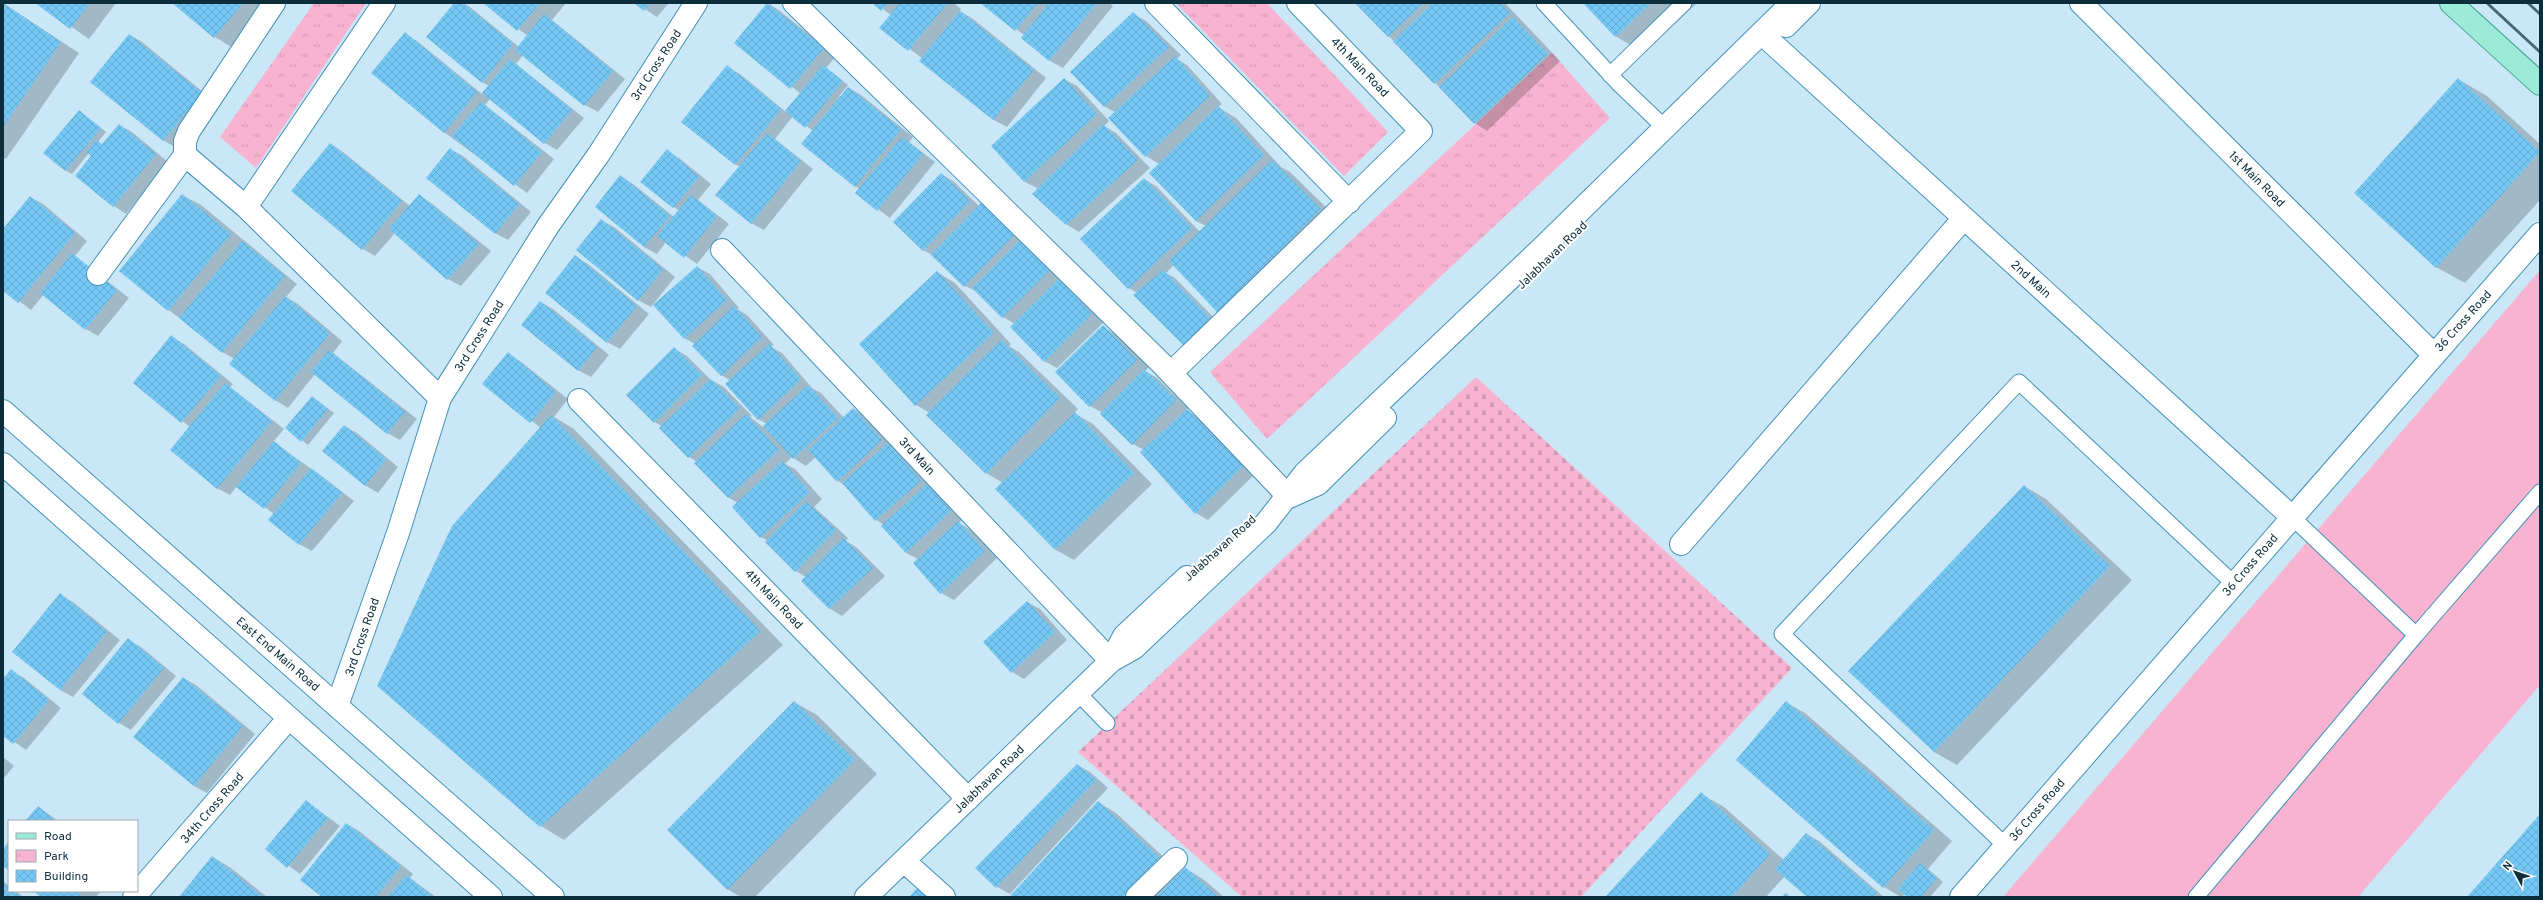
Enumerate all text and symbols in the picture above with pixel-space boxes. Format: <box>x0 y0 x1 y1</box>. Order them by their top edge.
street label: 3rd Cross Road <box>628 27 686 104</box>
street label: 4th Main Road <box>1327 34 1392 101</box>
street label: 1st Main Road <box>2225 148 2288 211</box>
street label: Jalabhavan Road <box>1514 218 1591 293</box>
street label: 2nd Main <box>2007 257 2054 302</box>
street label: 36 Cross Road <box>2432 287 2496 356</box>
street label: 3rd Cross Road <box>451 298 508 375</box>
street label: 3rd Main <box>895 434 938 479</box>
street label: Jalabhavan Road <box>1181 512 1260 585</box>
street label: 36 Cross Road <box>2219 531 2282 600</box>
street label: 4th Main Road <box>741 566 806 633</box>
street label: 3rd Cross Road <box>342 596 384 679</box>
street label: East End Main Road <box>232 614 323 696</box>
street label: Jalabhavan Road <box>951 742 1028 817</box>
street label: 34th Cross Road <box>177 770 248 848</box>
street label: 36 Cross Road <box>2006 776 2069 845</box>
legend <box>8 820 138 892</box>
text: Road <box>44 829 72 845</box>
text: Park <box>44 849 69 865</box>
north arrow <box>2495 852 2535 892</box>
text: N <box>2500 859 2516 874</box>
text: Building <box>44 869 88 885</box>

